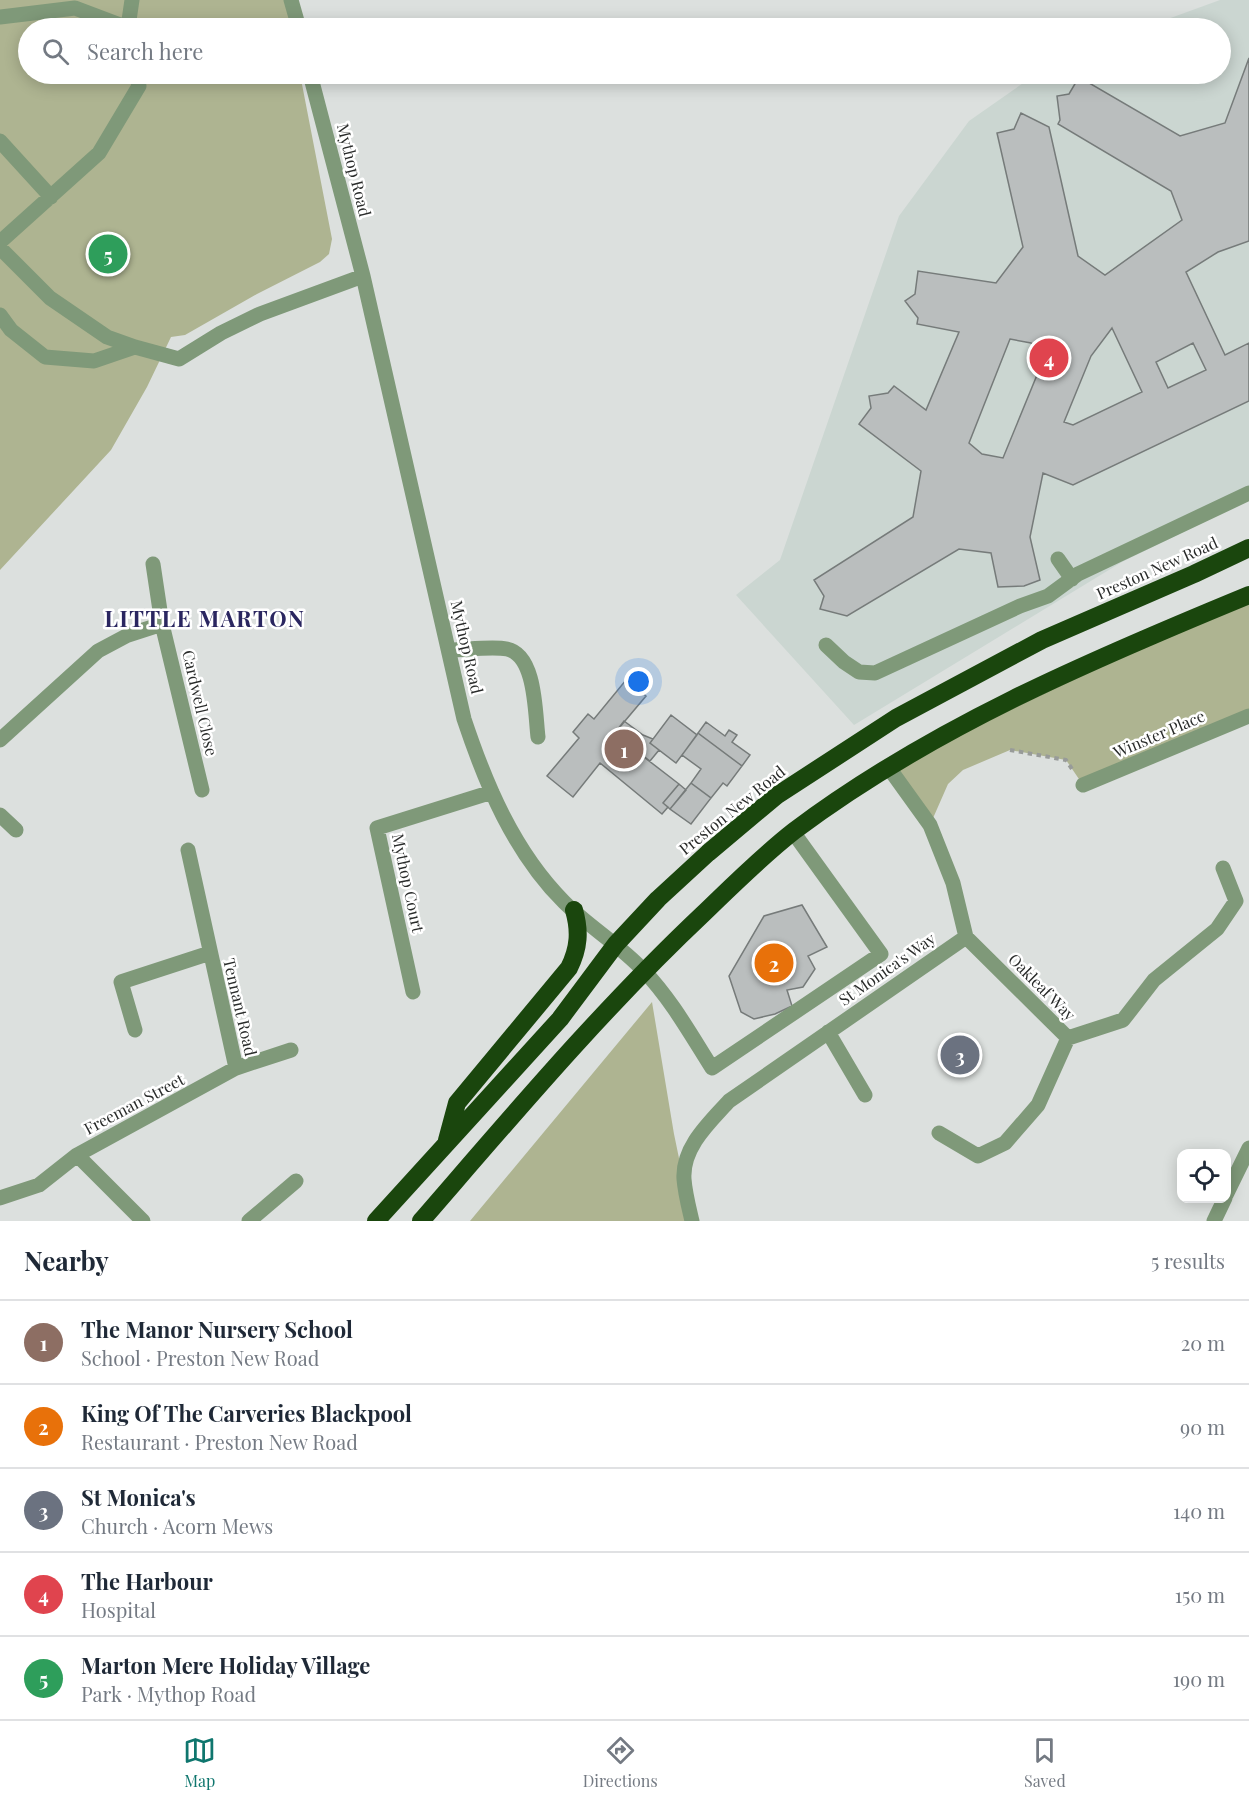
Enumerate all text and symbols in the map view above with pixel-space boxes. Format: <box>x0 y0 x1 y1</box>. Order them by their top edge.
search box <box>18 18 1231 84</box>
icon: search <box>39 35 72 68</box>
text: Search here <box>87 36 203 66</box>
street label: Mythop Road <box>333 121 376 219</box>
pin: 5 <box>88 232 128 276</box>
pin: 4 <box>1030 336 1068 380</box>
street label: Preston New Road <box>1093 531 1221 604</box>
street label: Mythop Road <box>447 598 488 696</box>
district label: LITTLE MARTON <box>105 603 305 633</box>
street label: Cardwell Close <box>178 648 223 758</box>
your location <box>624 667 653 696</box>
street label: Winster Place <box>1109 705 1208 763</box>
pin: 1 <box>604 726 644 771</box>
street label: Preston New Road <box>674 760 789 859</box>
street label: Mythop Court <box>388 831 429 935</box>
street label: St Monica's Way <box>834 927 939 1010</box>
pin: 2 <box>754 940 794 986</box>
street label: Oakleaf Way <box>1004 948 1081 1025</box>
street label: Tennant Road <box>219 956 262 1058</box>
pin: 3 <box>940 1032 980 1078</box>
street label: Freeman Street <box>80 1068 188 1139</box>
map controls <box>1177 1149 1231 1203</box>
button: locate <box>1177 1149 1231 1203</box>
text: Nearby <box>24 1243 109 1278</box>
text: 5 results <box>1151 1247 1225 1274</box>
text: The Manor Nursery School <box>81 1314 353 1344</box>
text: 1 <box>40 1329 47 1356</box>
text: 20 m <box>1181 1329 1225 1356</box>
text: School · Preston New Road <box>81 1344 319 1371</box>
text: King Of The Carveries Blackpool <box>81 1398 412 1428</box>
text: 2 <box>38 1413 49 1440</box>
text: 90 m <box>1180 1413 1225 1440</box>
text: Restaurant · Preston New Road <box>81 1428 358 1455</box>
text: St Monica's <box>81 1482 196 1512</box>
text: 3 <box>39 1497 48 1524</box>
text: 140 m <box>1173 1497 1225 1524</box>
text: Church · Acorn Mews <box>81 1512 273 1539</box>
text: The Harbour <box>81 1566 213 1596</box>
text: 4 <box>38 1581 49 1608</box>
text: 150 m <box>1175 1581 1225 1608</box>
text: Hospital <box>81 1596 156 1623</box>
text: Marton Mere Holiday Village <box>81 1650 370 1680</box>
text: 5 <box>39 1665 48 1692</box>
text: 190 m <box>1173 1665 1225 1692</box>
text: Park · Mythop Road <box>81 1680 256 1707</box>
tab: Map <box>183 1734 216 1791</box>
tab: Directions <box>583 1734 658 1791</box>
tab: Saved <box>1024 1734 1066 1791</box>

